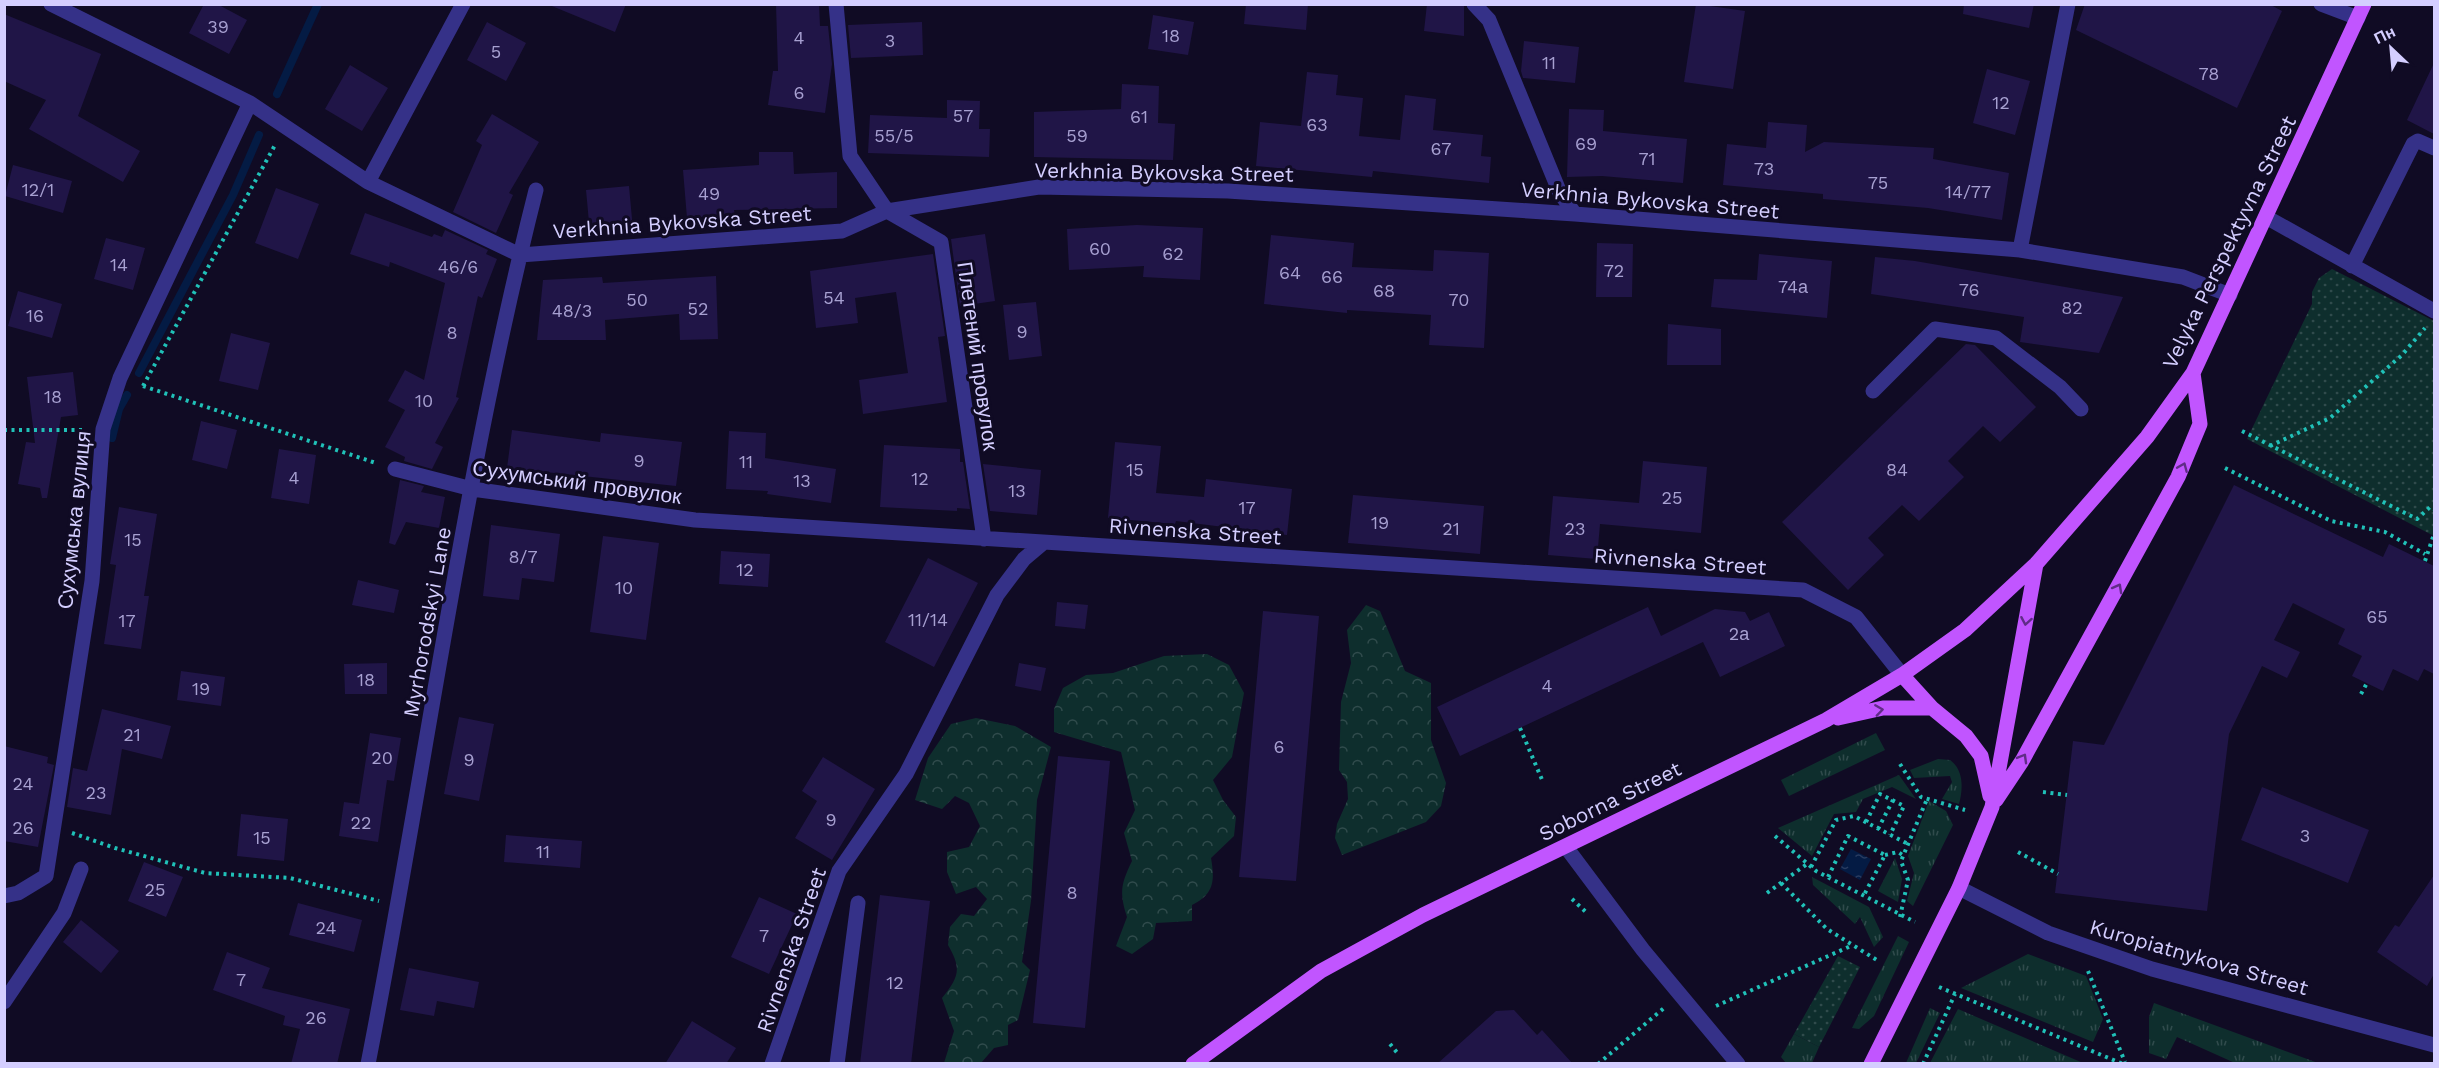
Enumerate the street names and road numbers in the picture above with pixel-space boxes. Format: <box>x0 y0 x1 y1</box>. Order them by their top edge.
street label: Velyka Perspektyvna Street <box>2157 111 2301 373</box>
street label: Verkhnia Bykovska Street <box>1034 157 1294 187</box>
street label: Verkhnia Bykovska Street <box>1520 176 1780 224</box>
street label: Verkhnia Bykovska Street <box>552 200 812 244</box>
street label: Плетений провулок <box>952 260 1004 453</box>
street label: Сухумська вулиця <box>52 430 96 610</box>
street label: Сухумський провулок <box>471 455 684 509</box>
street label: Rivnenska Street <box>1108 512 1282 550</box>
street label: Myrhorodskyi Lane <box>398 525 456 719</box>
street label: Rivnenska Street <box>1593 542 1767 580</box>
street label: Soborna Street <box>1535 756 1685 846</box>
street label: Rivnenska Street <box>751 864 831 1036</box>
street label: Kuropiatnykova Street <box>2087 914 2311 1000</box>

